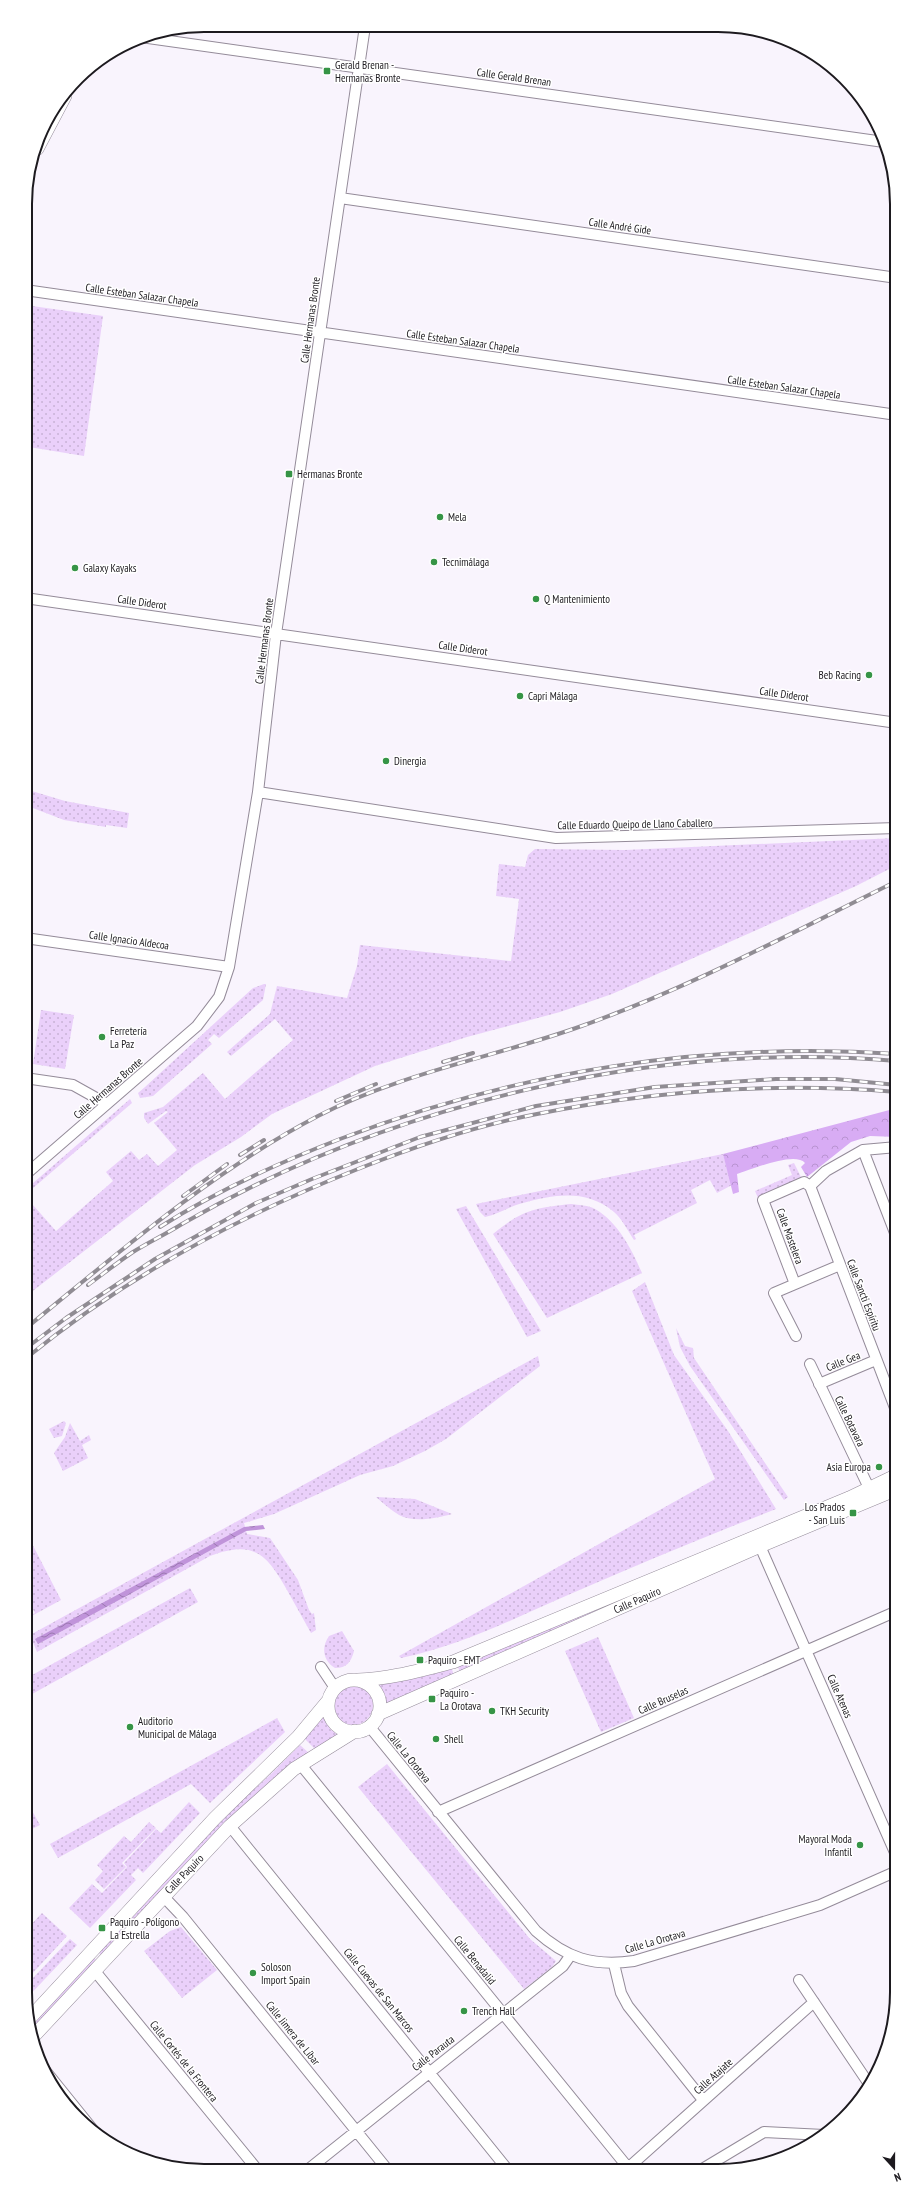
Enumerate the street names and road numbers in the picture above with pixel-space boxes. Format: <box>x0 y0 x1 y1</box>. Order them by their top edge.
street label: Calle Gerald Brenan <box>476 65 552 89</box>
street label: Calle André Gide <box>588 215 653 237</box>
street label: Calle Hermanas Bronte <box>297 276 323 364</box>
street label: Calle Esteban Salazar Chapela <box>85 280 199 310</box>
street label: Calle Esteban Salazar Chapela <box>406 326 520 356</box>
street label: Calle Esteban Salazar Chapela <box>727 372 841 402</box>
street label: Calle Diderot <box>116 592 168 612</box>
street label: Calle Hermanas Bronte <box>252 597 276 685</box>
street label: Calle Diderot <box>437 638 489 658</box>
street label: Calle Diderot <box>758 684 810 704</box>
street label: Calle Eduardo Queipo de Llano Caballero <box>557 816 713 832</box>
street label: Calle Ignacio Aldecoa <box>88 927 170 953</box>
street label: Calle Hermanas Bronte <box>71 1054 146 1122</box>
street label: Calle Mastelera <box>773 1206 807 1266</box>
street label: Calle Sancti Espíritu <box>844 1257 884 1333</box>
street label: Calle Gea <box>824 1348 862 1374</box>
street label: Calle Botavara <box>832 1393 868 1449</box>
street label: Calle Paquiro <box>611 1583 663 1617</box>
street label: Calle Atenas <box>824 1672 856 1720</box>
street label: Calle Bruselas <box>636 1683 690 1717</box>
street label: Calle La Orotava <box>384 1728 434 1786</box>
street label: Calle Paquiro <box>162 1851 207 1897</box>
street label: Calle La Orotava <box>623 1926 687 1956</box>
street label: Calle Benadalid <box>451 1933 499 1988</box>
street label: Calle Cuevas de San Marcos <box>341 1945 418 2035</box>
street label: Calle Jimera de Líbar <box>263 1998 323 2068</box>
street label: Calle Cortés de la Frontera <box>147 2018 221 2104</box>
street label: Calle Parauta <box>409 2032 457 2074</box>
street label: Calle Atajate <box>691 2055 736 2097</box>

